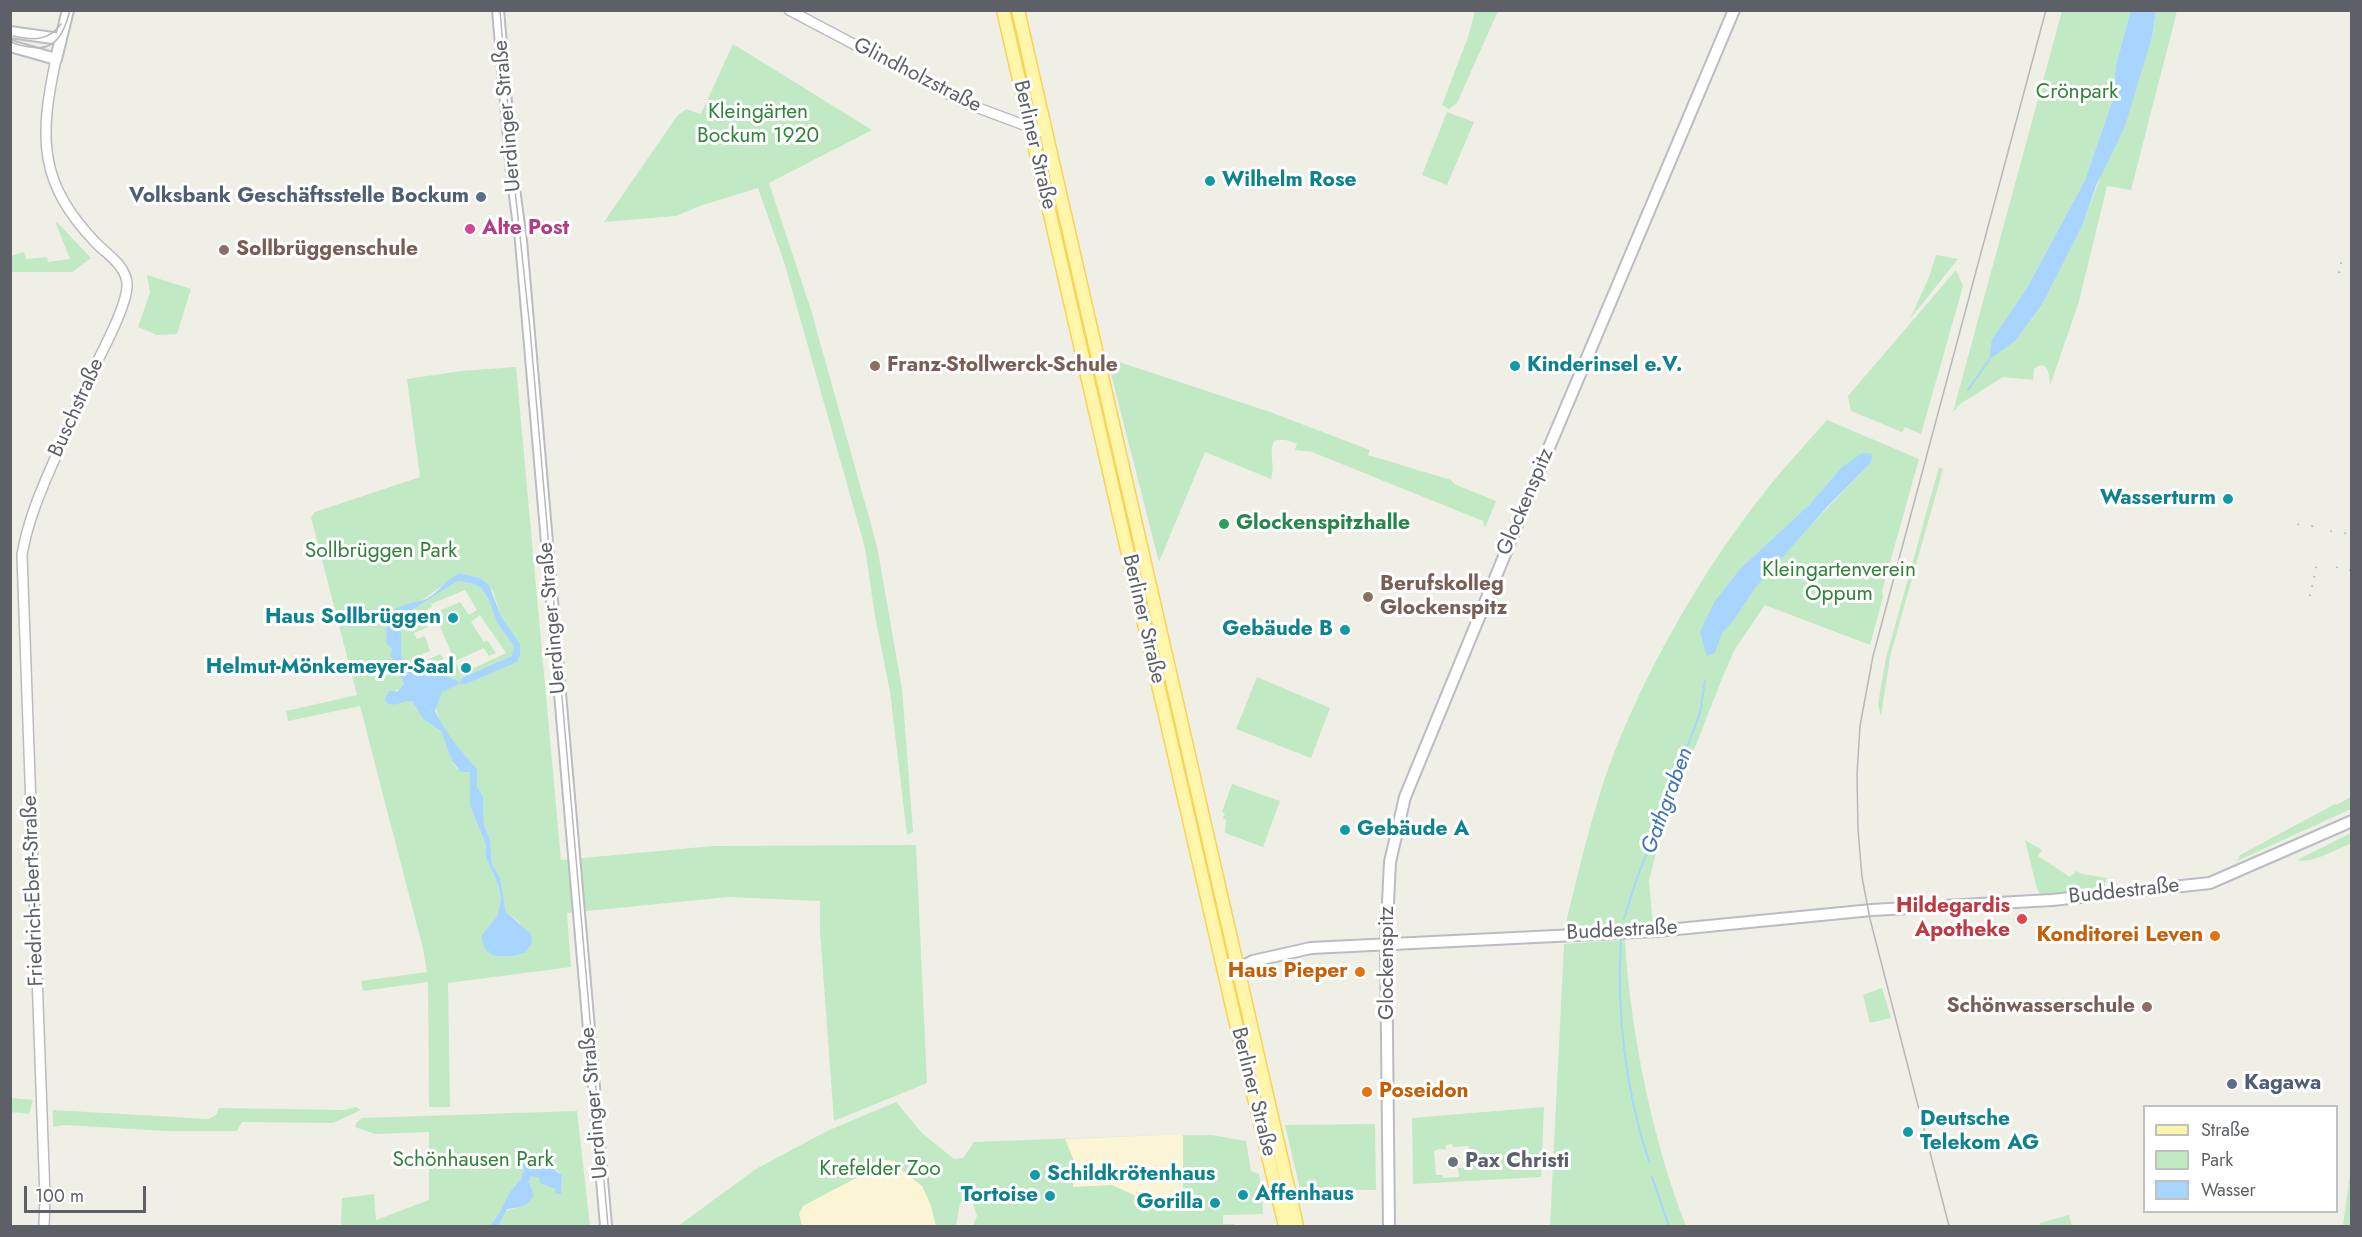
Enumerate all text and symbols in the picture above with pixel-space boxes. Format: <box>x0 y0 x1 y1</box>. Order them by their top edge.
street label: Glindholzstraße <box>849 33 985 119</box>
street label: Uerdinger Straße <box>489 39 527 193</box>
street label: Berliner Straße <box>1007 78 1061 212</box>
park label: Crönpark <box>2036 80 2118 106</box>
park label: Kleingärten Bockum 1920 <box>697 100 819 150</box>
place label: Wilhelm Rose <box>1222 168 1357 194</box>
marker: Wilhelm Rose <box>1203 174 1217 188</box>
place label: Volksbank Geschäftsstelle Bockum <box>129 184 469 210</box>
marker: Volksbank Geschäftsstelle Bockum <box>474 190 488 204</box>
place label: Alte Post <box>482 216 569 242</box>
marker: Alte Post <box>463 222 477 236</box>
place label: Sollbrüggenschule <box>236 237 418 263</box>
marker: Sollbrüggenschule <box>217 243 231 257</box>
place label: Franz-Stollwerck-Schule <box>887 353 1118 379</box>
place label: Kinderinsel e.V. <box>1527 353 1682 379</box>
street label: Buschstraße <box>44 355 110 461</box>
marker: Franz-Stollwerck-Schule <box>868 359 882 373</box>
marker: Kinderinsel e.V. <box>1508 359 1522 373</box>
street label: Glockenspitz <box>1492 445 1560 559</box>
place label: Wasserturm <box>2100 486 2216 512</box>
marker: Wasserturm <box>2221 492 2235 506</box>
place label: Glockenspitzhalle <box>1236 511 1410 537</box>
marker: Glockenspitzhalle <box>1217 517 1231 531</box>
park label: Sollbrüggen Park <box>305 539 457 565</box>
street label: Uerdinger Straße <box>534 541 572 695</box>
street label: Berliner Straße <box>1116 552 1170 686</box>
park label: Kleingartenverein Oppum <box>1762 558 1916 608</box>
place label: Berufskolleg Glockenspitz <box>1380 572 1507 622</box>
marker: Berufskolleg Glockenspitz <box>1361 590 1375 604</box>
place label: Haus Sollbrüggen <box>265 605 441 631</box>
marker: Haus Sollbrüggen <box>446 611 460 625</box>
place label: Gebäude B <box>1222 617 1333 643</box>
marker: Gebäude B <box>1338 623 1352 637</box>
place label: Helmut-Mönkemeyer-Saal <box>206 655 454 681</box>
marker: Helmut-Mönkemeyer-Saal <box>459 661 473 675</box>
water label: Gathgraben <box>1637 744 1699 858</box>
street label: Friedrich-Ebert-Straße <box>18 795 50 987</box>
place label: Gebäude A <box>1357 817 1469 843</box>
marker: Gebäude A <box>1338 823 1352 837</box>
street label: Buddestraße <box>2067 874 2181 910</box>
place label: Hildegardis Apotheke <box>1896 894 2010 944</box>
street label: Glockenspitz <box>1375 906 1401 1020</box>
marker: Hildegardis Apotheke <box>2015 912 2029 926</box>
street label: Buddestraße <box>1566 916 1678 946</box>
place label: Konditorei Leven <box>2037 923 2203 949</box>
marker: Konditorei Leven <box>2208 929 2222 943</box>
place label: Haus Pieper <box>1228 959 1348 985</box>
marker: Haus Pieper <box>1353 965 1367 979</box>
place label: Schönwasserschule <box>1946 994 2135 1020</box>
marker: Schönwasserschule <box>2140 1000 2154 1014</box>
street label: Berliner Straße <box>1225 1025 1281 1159</box>
street label: Uerdinger Straße <box>576 1026 614 1180</box>
place label: Kagawa <box>2244 1071 2321 1097</box>
marker: Kagawa <box>2225 1077 2239 1091</box>
place label: Poseidon <box>1379 1079 1469 1105</box>
marker: Poseidon <box>1360 1085 1374 1099</box>
legend <box>2143 1105 2338 1213</box>
place label: Deutsche Telekom AG <box>1920 1107 2039 1157</box>
text: Straße <box>2201 1117 2249 1143</box>
marker: Deutsche Telekom AG <box>1901 1125 1915 1139</box>
text: Park <box>2201 1147 2233 1173</box>
park label: Schönhausen Park <box>392 1148 554 1174</box>
place label: Pax Christi <box>1465 1149 1569 1175</box>
marker: Pax Christi <box>1446 1155 1460 1169</box>
park label: Krefelder Zoo <box>819 1157 941 1183</box>
place label: Schildkrötenhaus <box>1047 1162 1215 1188</box>
marker: Schildkrötenhaus <box>1028 1168 1042 1182</box>
scale bar <box>27 1174 148 1212</box>
text: Wasser <box>2201 1177 2256 1203</box>
place label: Affenhaus <box>1255 1182 1354 1208</box>
text: 100 m <box>35 1183 84 1209</box>
place label: Tortoise <box>961 1183 1038 1209</box>
marker: Affenhaus <box>1236 1188 1250 1202</box>
marker: Tortoise <box>1043 1189 1057 1203</box>
place label: Gorilla <box>1136 1190 1203 1216</box>
marker: Gorilla <box>1208 1196 1222 1210</box>

